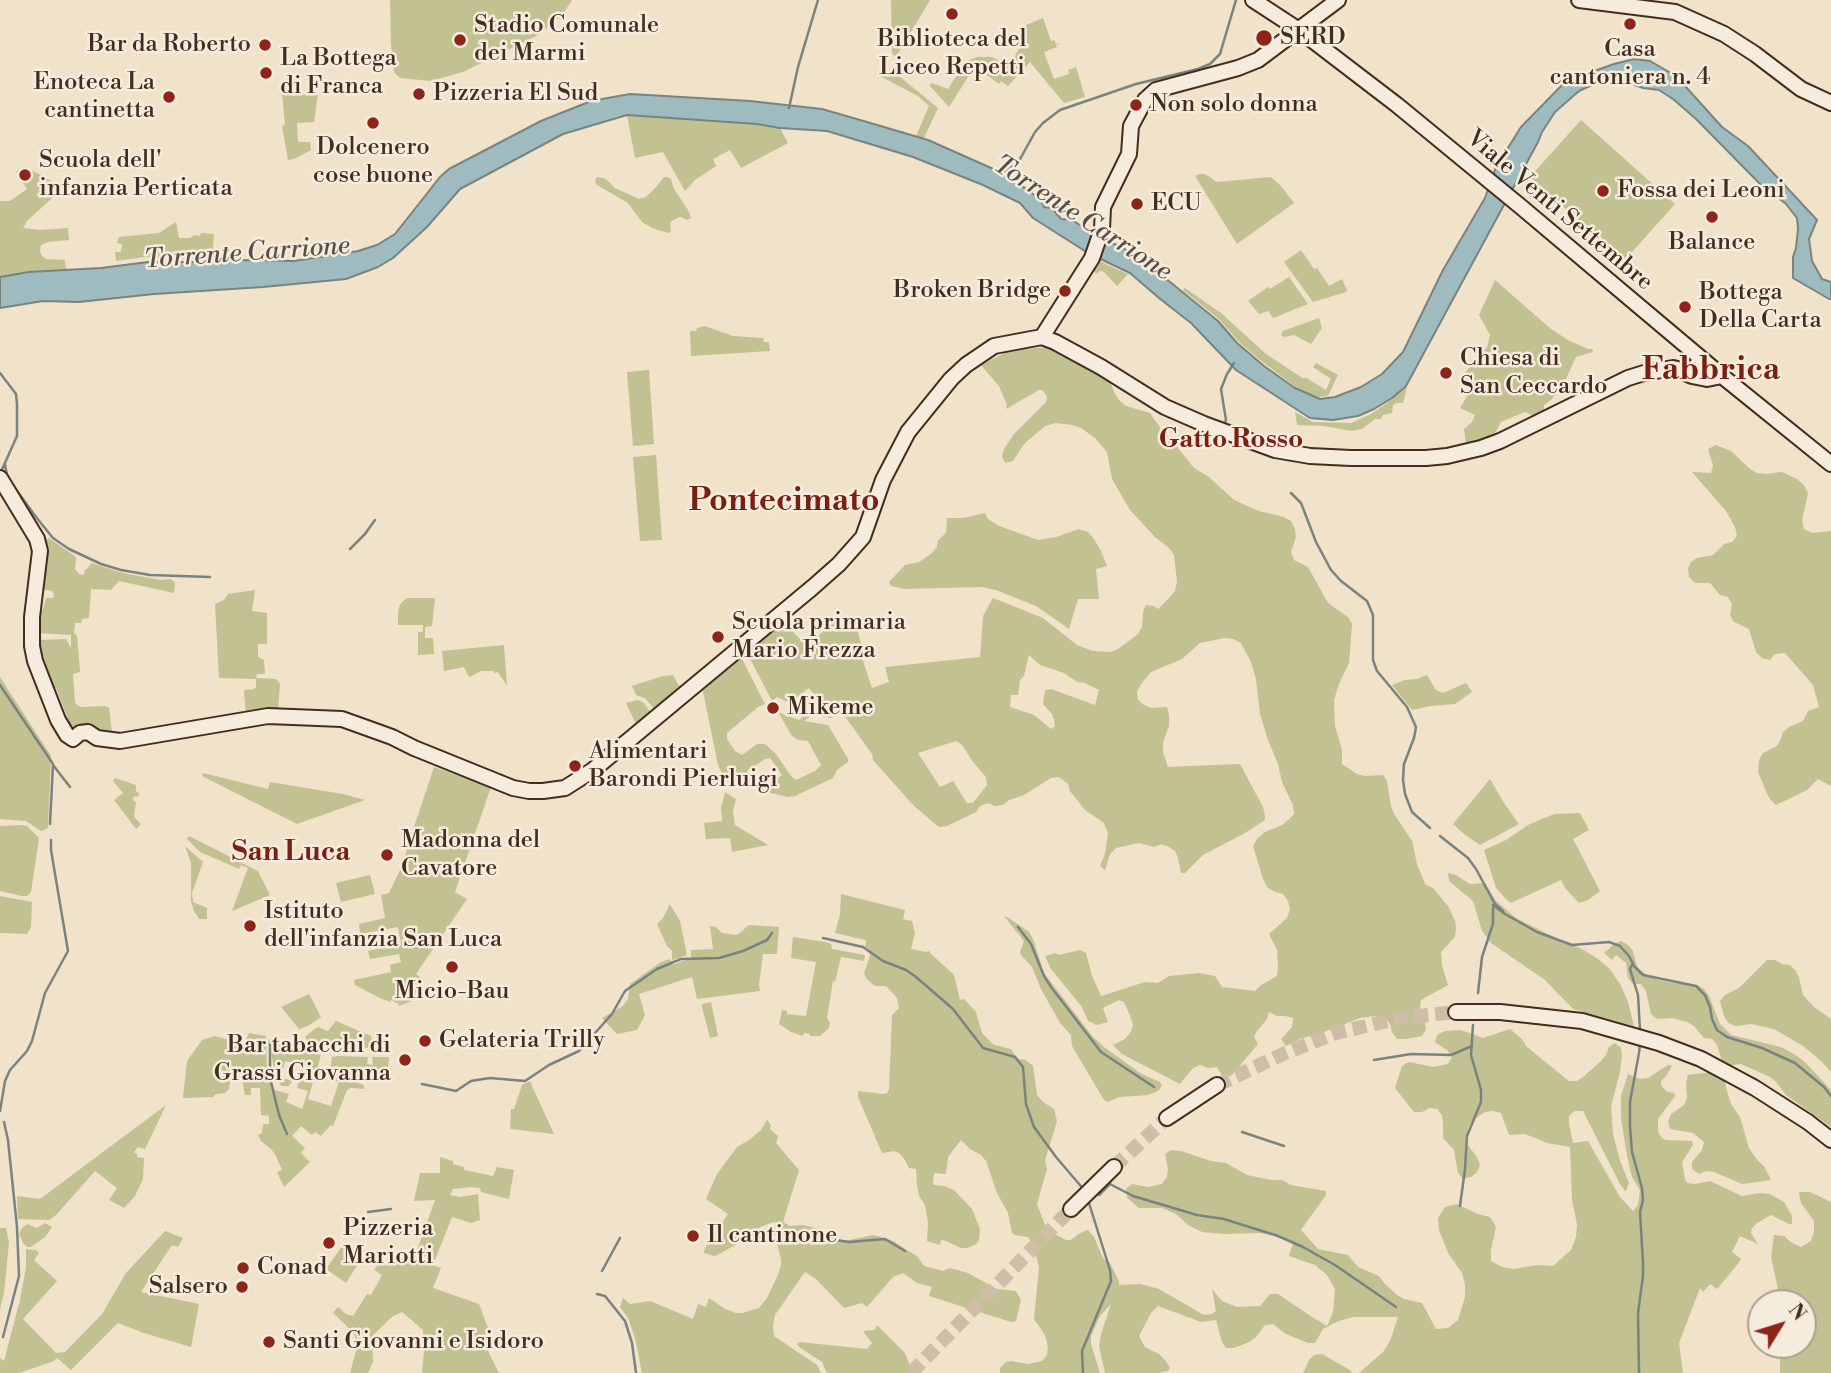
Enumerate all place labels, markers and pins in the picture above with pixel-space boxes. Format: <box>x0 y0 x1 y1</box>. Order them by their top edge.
marker: Biblioteca del Liceo Repetti <box>944 6 960 22</box>
place label: Stadio Comunale dei Marmi <box>474 12 659 68</box>
marker: Casa cantoniera n. 4 <box>1622 16 1638 32</box>
place label: SERD <box>1280 24 1346 52</box>
place label: Biblioteca del Liceo Repetti <box>877 26 1027 82</box>
marker: SERD <box>1254 28 1274 48</box>
place label: Bar da Roberto <box>88 31 251 59</box>
marker: Stadio Comunale dei Marmi <box>452 32 468 48</box>
place label: Casa cantoniera n. 4 <box>1550 36 1710 92</box>
marker: Bar da Roberto <box>257 37 273 53</box>
place label: La Bottega di Franca <box>280 45 397 101</box>
marker: La Bottega di Franca <box>258 65 274 81</box>
place label: Enoteca La cantinetta <box>33 69 155 125</box>
place label: Pizzeria El Sud <box>433 80 598 108</box>
marker: Pizzeria El Sud <box>411 86 427 102</box>
marker: Enoteca La cantinetta <box>161 89 177 105</box>
place label: Non solo donna <box>1150 91 1318 119</box>
marker: Non solo donna <box>1128 97 1144 113</box>
marker: Dolcenero cose buone <box>365 115 381 131</box>
place label: Dolcenero cose buone <box>313 134 433 190</box>
place label: Scuola dell' infanzia Perticata <box>39 147 233 203</box>
marker: Scuola dell' infanzia Perticata <box>17 167 33 183</box>
place label: Fossa dei Leoni <box>1617 177 1785 205</box>
marker: Fossa dei Leoni <box>1595 183 1611 199</box>
place label: ECU <box>1151 190 1201 218</box>
marker: ECU <box>1129 196 1145 212</box>
marker: Balance <box>1704 209 1720 225</box>
place label: Balance <box>1669 229 1755 257</box>
place label: Broken Bridge <box>893 277 1051 305</box>
place label: Bottega Della Carta <box>1699 279 1822 335</box>
marker: Broken Bridge <box>1057 283 1073 299</box>
marker: Bottega Della Carta <box>1677 299 1693 315</box>
place label: Chiesa di San Ceccardo <box>1460 345 1607 401</box>
marker: Chiesa di San Ceccardo <box>1438 365 1454 381</box>
place label: Scuola primaria Mario Frezza <box>732 609 906 665</box>
marker: Scuola primaria Mario Frezza <box>710 629 726 645</box>
place label: Mikeme <box>787 694 874 722</box>
marker: Mikeme <box>765 700 781 716</box>
place label: Alimentari Barondi Pierluigi <box>589 738 778 794</box>
marker: Alimentari Barondi Pierluigi <box>567 758 583 774</box>
place label: Madonna del Cavatore <box>401 827 540 883</box>
marker: Madonna del Cavatore <box>379 847 395 863</box>
place label: Istituto dell'infanzia San Luca <box>264 898 502 954</box>
marker: Istituto dell'infanzia San Luca <box>242 918 258 934</box>
marker: Micio-Bau <box>444 959 460 975</box>
place label: Micio-Bau <box>395 978 509 1006</box>
place label: Gelateria Trilly <box>439 1027 605 1055</box>
place label: Bar tabacchi di Grassi Giovanna <box>214 1032 391 1088</box>
marker: Gelateria Trilly <box>417 1033 433 1049</box>
marker: Bar tabacchi di Grassi Giovanna <box>397 1052 413 1068</box>
place label: Pizzeria Mariotti <box>343 1215 433 1271</box>
place label: Il cantinone <box>707 1222 837 1250</box>
marker: Il cantinone <box>685 1228 701 1244</box>
marker: Pizzeria Mariotti <box>321 1235 337 1251</box>
place label: Conad <box>257 1254 327 1282</box>
marker: Conad <box>235 1260 251 1276</box>
place label: Salsero <box>149 1273 228 1301</box>
marker: Salsero <box>234 1279 250 1295</box>
place label: Santi Giovanni e Isidoro <box>283 1328 544 1356</box>
marker: Santi Giovanni e Isidoro <box>261 1334 277 1350</box>

